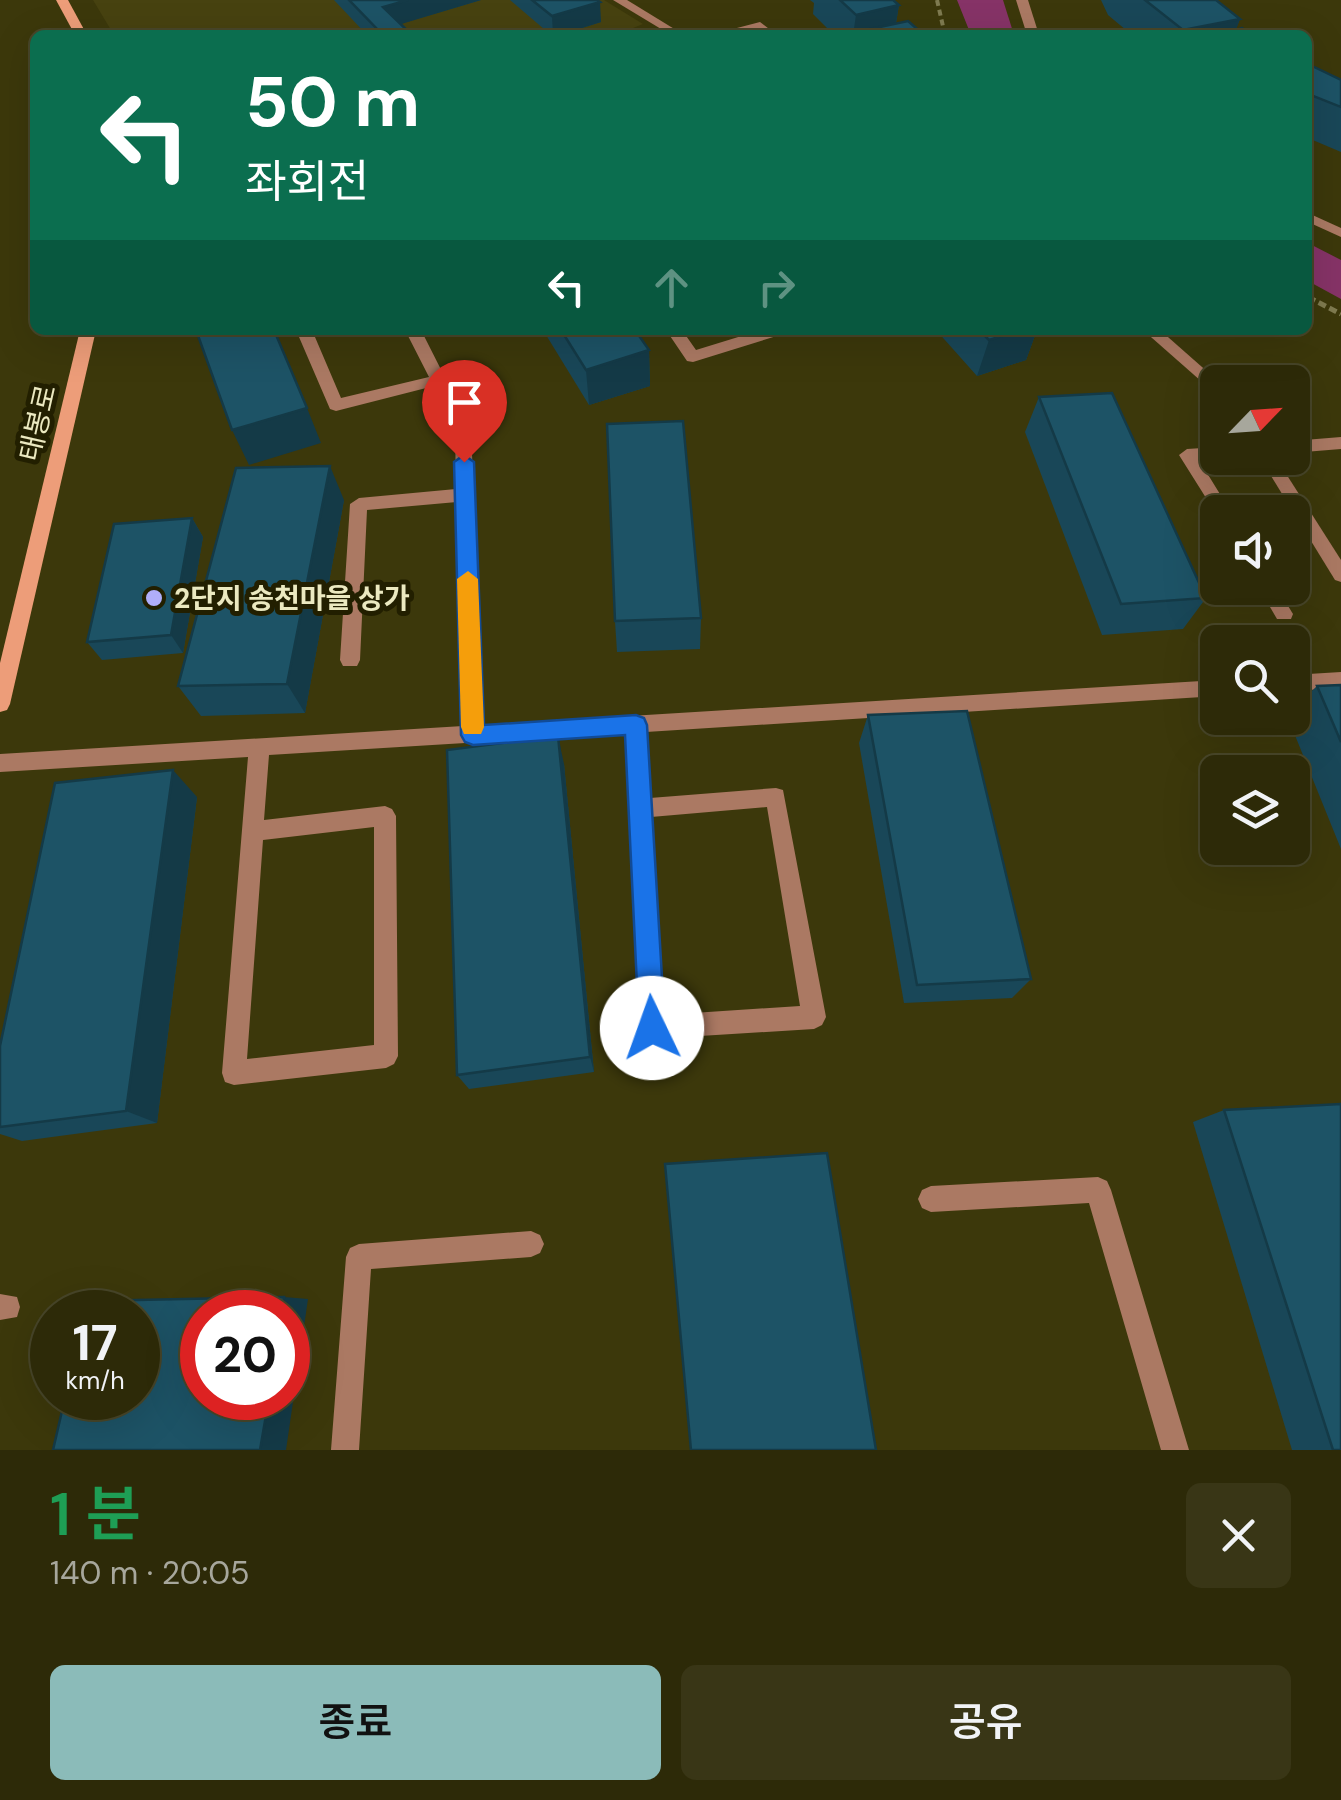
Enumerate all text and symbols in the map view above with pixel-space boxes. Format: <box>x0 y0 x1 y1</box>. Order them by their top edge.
text: 50 m <box>245 57 420 148</box>
icon: left <box>80 70 210 200</box>
text: 좌회전 <box>245 152 369 211</box>
icon: left <box>539 260 594 315</box>
icon: ahead <box>644 260 699 315</box>
icon: right <box>749 260 804 315</box>
pin <box>422 360 507 463</box>
north arrow <box>1200 365 1310 475</box>
map controls <box>1200 365 1310 865</box>
icon: arrive <box>437 375 492 430</box>
street label: 태봉로 <box>11 381 65 465</box>
button: sound <box>1200 495 1310 605</box>
place label: 2단지 송천마을 상가 <box>174 580 410 617</box>
marker: 2단지 송천마을 상가 <box>143 587 165 609</box>
button: search <box>1200 625 1310 735</box>
button: layers <box>1200 755 1310 865</box>
position arrow <box>600 976 704 1080</box>
speed limit sign: 20 <box>180 1290 310 1420</box>
text: 17 <box>72 1310 118 1376</box>
text: km/h <box>65 1364 125 1397</box>
text: 1 분 <box>50 1475 141 1554</box>
button: close <box>1186 1483 1291 1588</box>
text: 140 m · 20:05 <box>50 1552 250 1594</box>
button: 종료 <box>50 1665 661 1780</box>
button: 공유 <box>681 1665 1291 1780</box>

